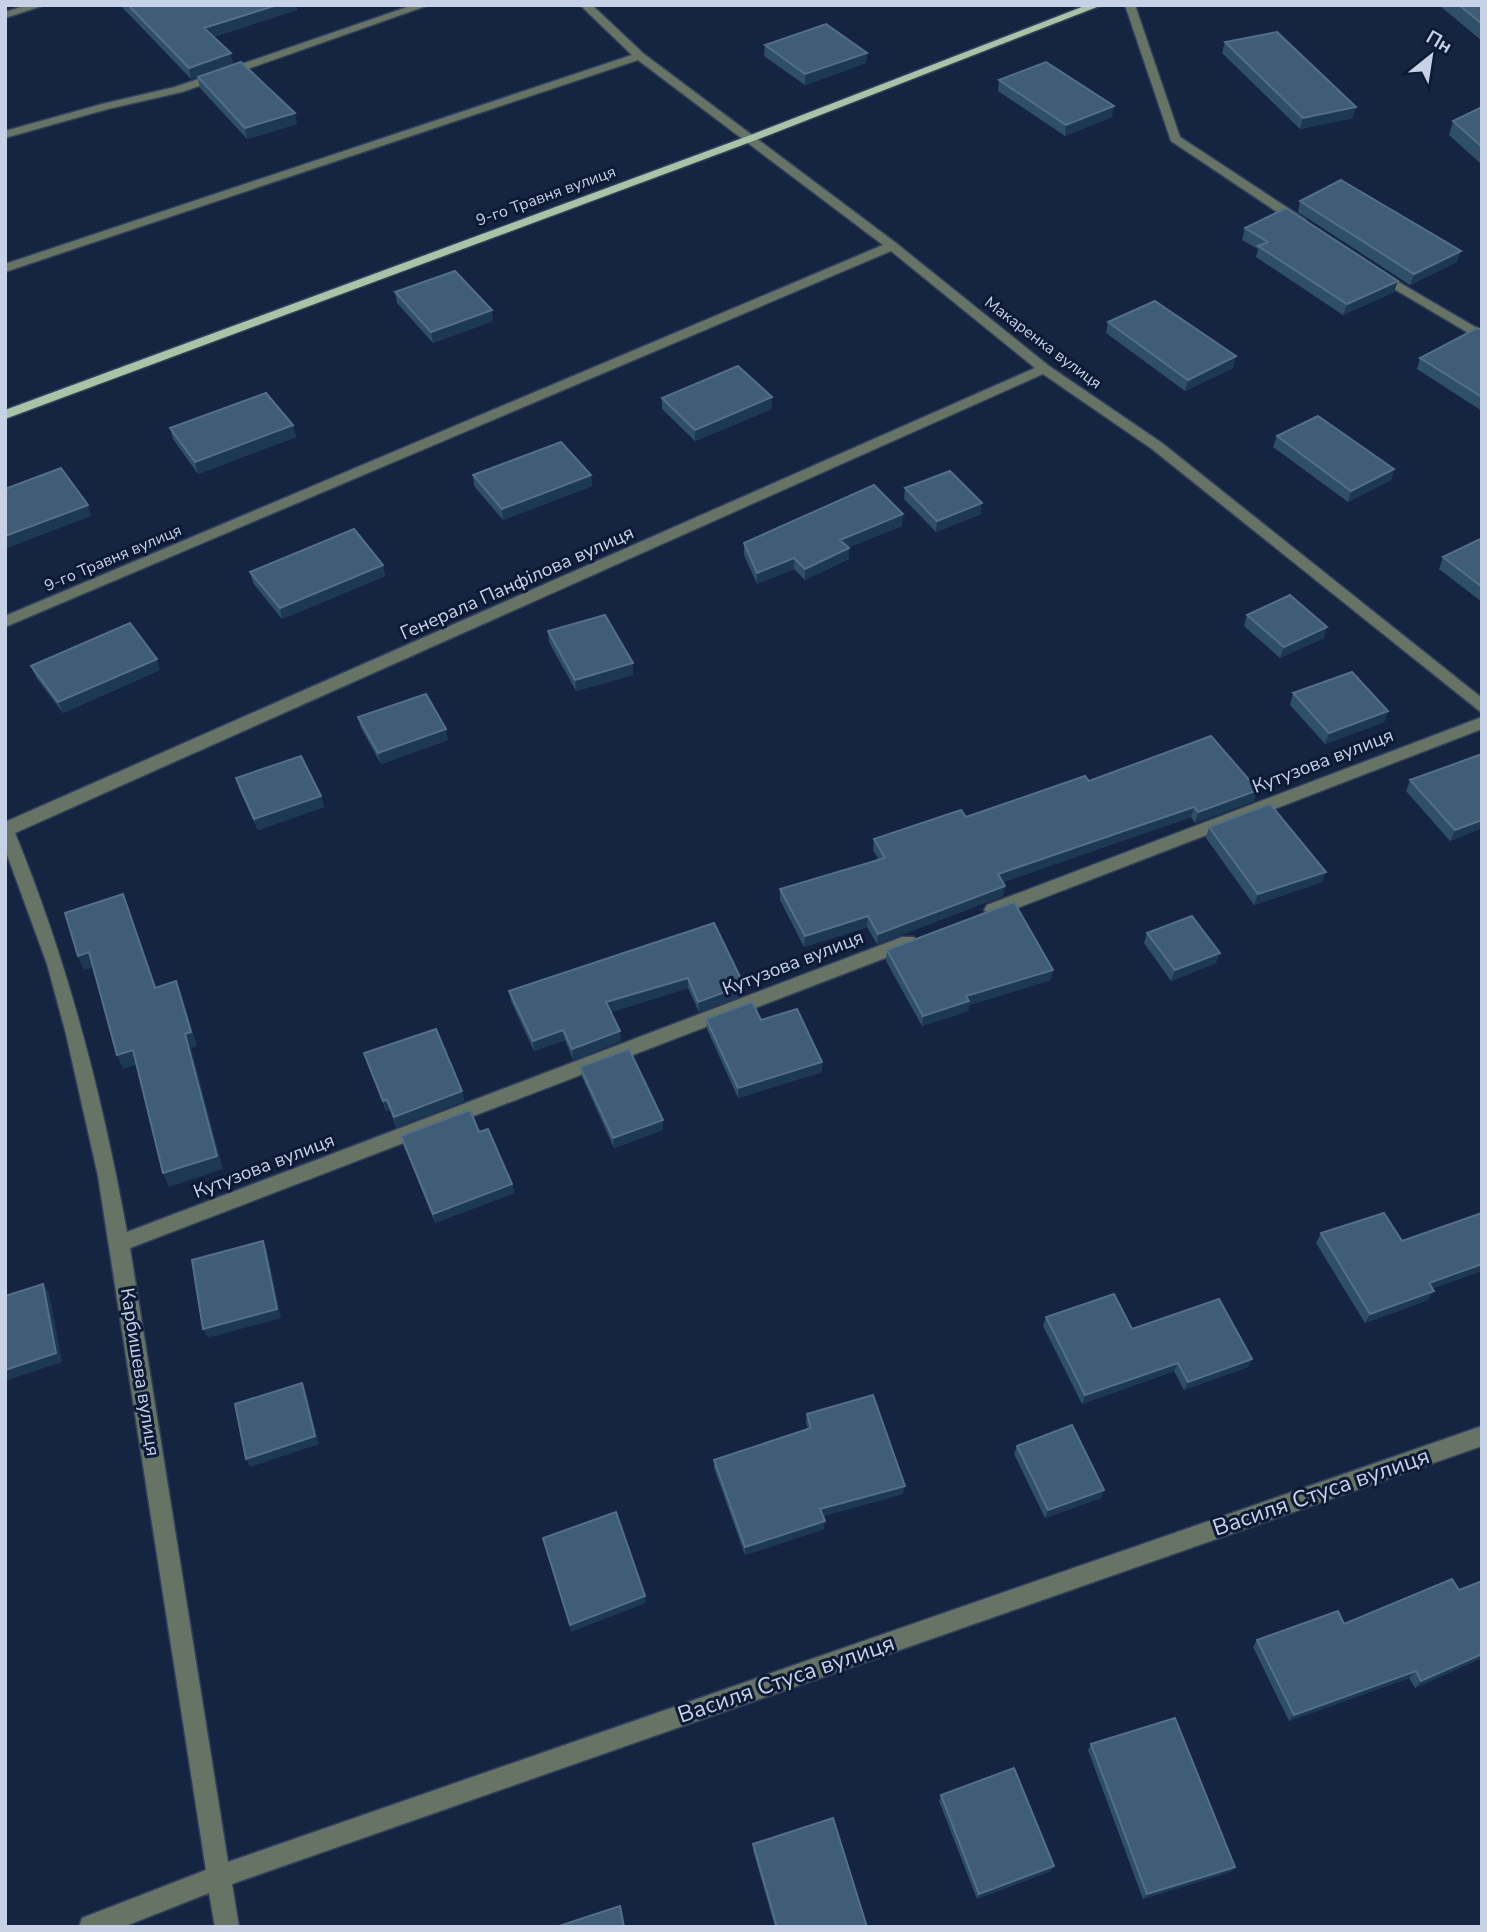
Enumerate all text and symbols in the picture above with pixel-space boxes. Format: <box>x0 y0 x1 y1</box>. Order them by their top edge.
north arrow <box>1396 21 1466 91</box>
text: Пн <box>1421 24 1457 60</box>
street label: 9-го Травня вулиця <box>473 160 619 232</box>
street label: Макаренка вулиця <box>980 292 1106 394</box>
street label: 9-го Травня вулиця <box>41 519 185 597</box>
street label: Генерала Панфілова вулиця <box>396 520 638 646</box>
street label: Кутузова вулиця <box>1249 722 1397 800</box>
street label: Кутузова вулиця <box>719 924 867 1002</box>
street label: Кутузова вулиця <box>190 1127 338 1205</box>
street label: Карбишева вулиця <box>114 1286 166 1458</box>
street label: Василя Стуса вулиця <box>1208 1440 1434 1544</box>
street label: Василя Стуса вулиця <box>673 1627 899 1731</box>

